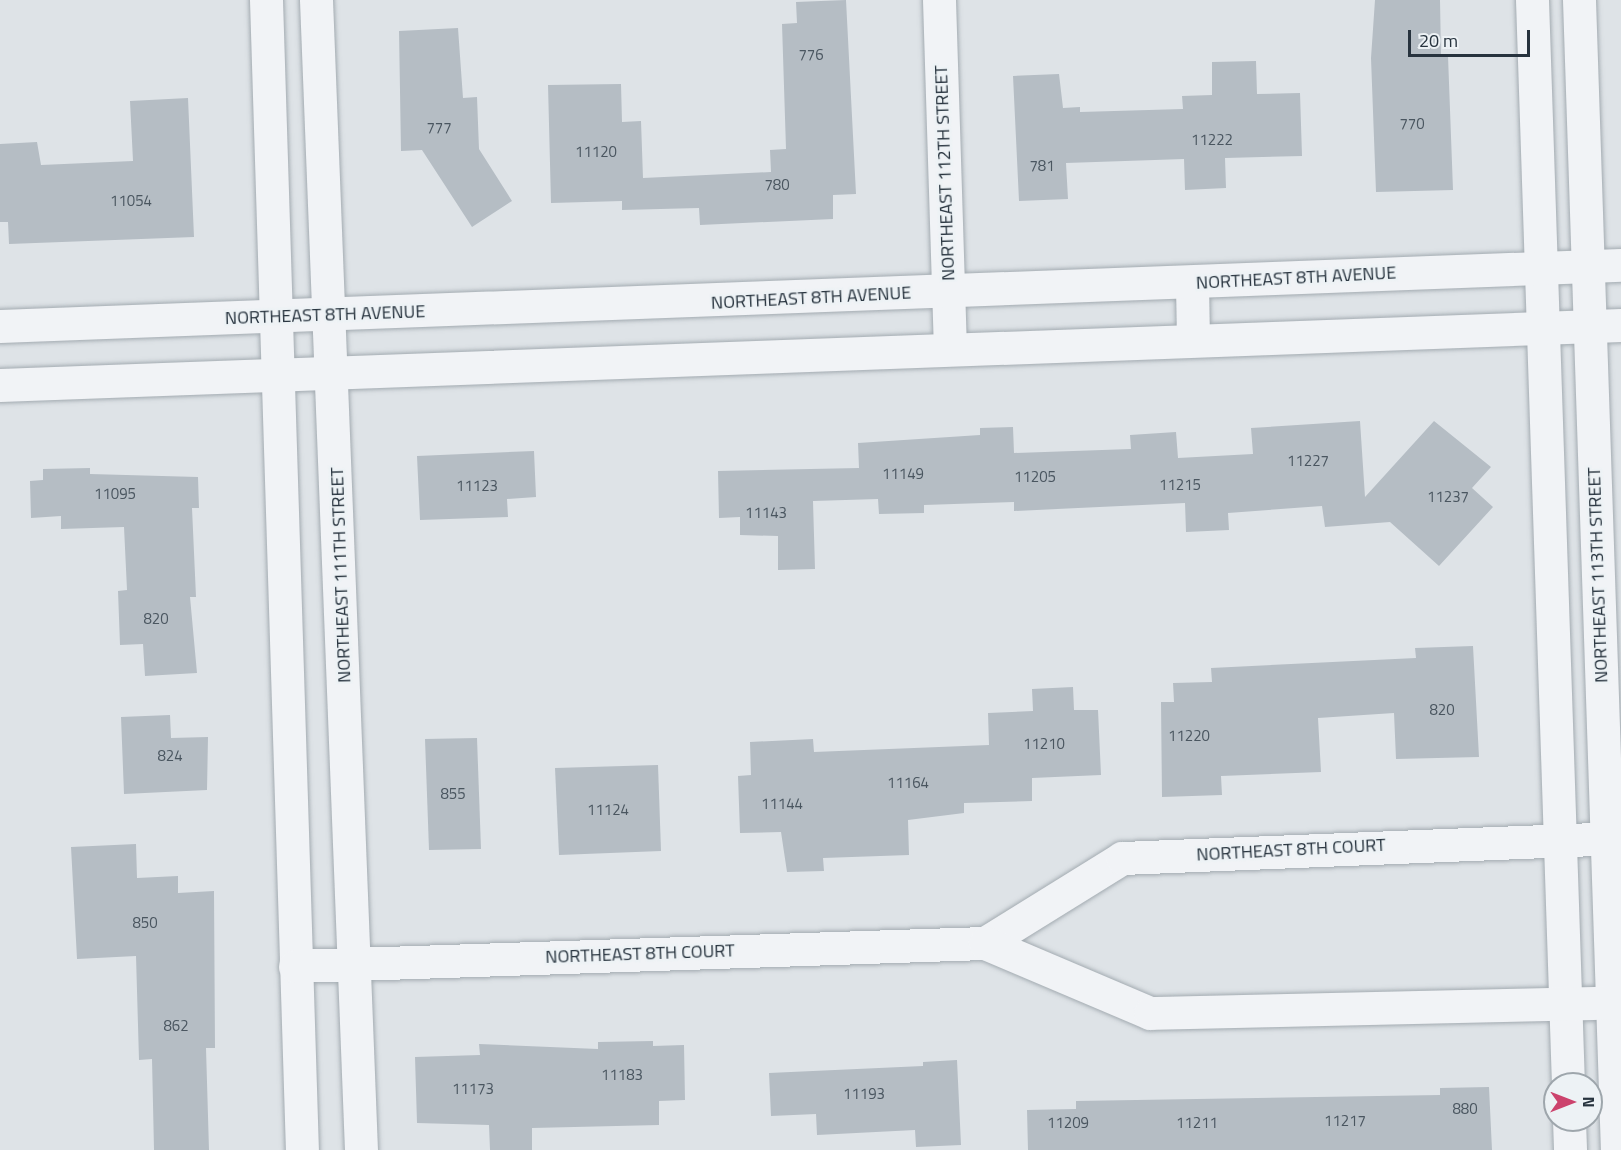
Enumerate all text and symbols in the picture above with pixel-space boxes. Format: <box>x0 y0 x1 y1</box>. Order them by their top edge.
scale bar <box>1411 18 1532 56</box>
text: 20 m <box>1419 27 1458 54</box>
house number: 776 <box>798 46 824 64</box>
street label: NORTHEAST 112TH STREET <box>930 65 960 281</box>
house number: 770 <box>1399 115 1425 133</box>
house number: 777 <box>426 119 452 137</box>
house number: 11222 <box>1191 131 1233 149</box>
house number: 11120 <box>575 143 617 161</box>
house number: 781 <box>1029 157 1055 175</box>
house number: 780 <box>764 176 790 194</box>
house number: 11054 <box>110 192 152 210</box>
street label: NORTHEAST 8TH AVENUE <box>1195 262 1397 294</box>
street label: NORTHEAST 8TH AVENUE <box>710 282 912 314</box>
street label: NORTHEAST 8TH AVENUE <box>225 301 425 329</box>
house number: 11227 <box>1287 452 1329 470</box>
house number: 11149 <box>882 465 924 483</box>
street label: NORTHEAST 111TH STREET <box>326 467 356 683</box>
street label: NORTHEAST 113TH STREET <box>1583 467 1613 683</box>
house number: 11205 <box>1014 468 1056 486</box>
house number: 11215 <box>1159 476 1201 494</box>
house number: 11123 <box>456 477 498 495</box>
house number: 11095 <box>94 485 136 503</box>
house number: 11237 <box>1427 488 1469 506</box>
house number: 11143 <box>745 504 787 522</box>
house number: 820 <box>143 610 169 628</box>
house number: 820 <box>1429 701 1455 719</box>
house number: 11220 <box>1168 727 1210 745</box>
house number: 11210 <box>1023 735 1065 753</box>
house number: 824 <box>157 747 183 765</box>
house number: 11164 <box>887 774 929 792</box>
house number: 855 <box>440 785 466 803</box>
house number: 11144 <box>761 795 803 813</box>
house number: 11124 <box>587 801 629 819</box>
street label: NORTHEAST 8TH COURT <box>1196 834 1386 866</box>
house number: 850 <box>132 914 158 932</box>
street label: NORTHEAST 8TH COURT <box>545 940 735 968</box>
house number: 862 <box>163 1017 189 1035</box>
house number: 11183 <box>601 1066 643 1084</box>
north arrow <box>1543 1072 1603 1132</box>
house number: 11173 <box>452 1080 494 1098</box>
house number: 11193 <box>843 1085 885 1103</box>
text: N <box>1577 1096 1601 1108</box>
house number: 880 <box>1452 1100 1478 1118</box>
house number: 11217 <box>1324 1112 1366 1130</box>
house number: 11209 <box>1047 1114 1089 1132</box>
house number: 11211 <box>1176 1114 1218 1132</box>

